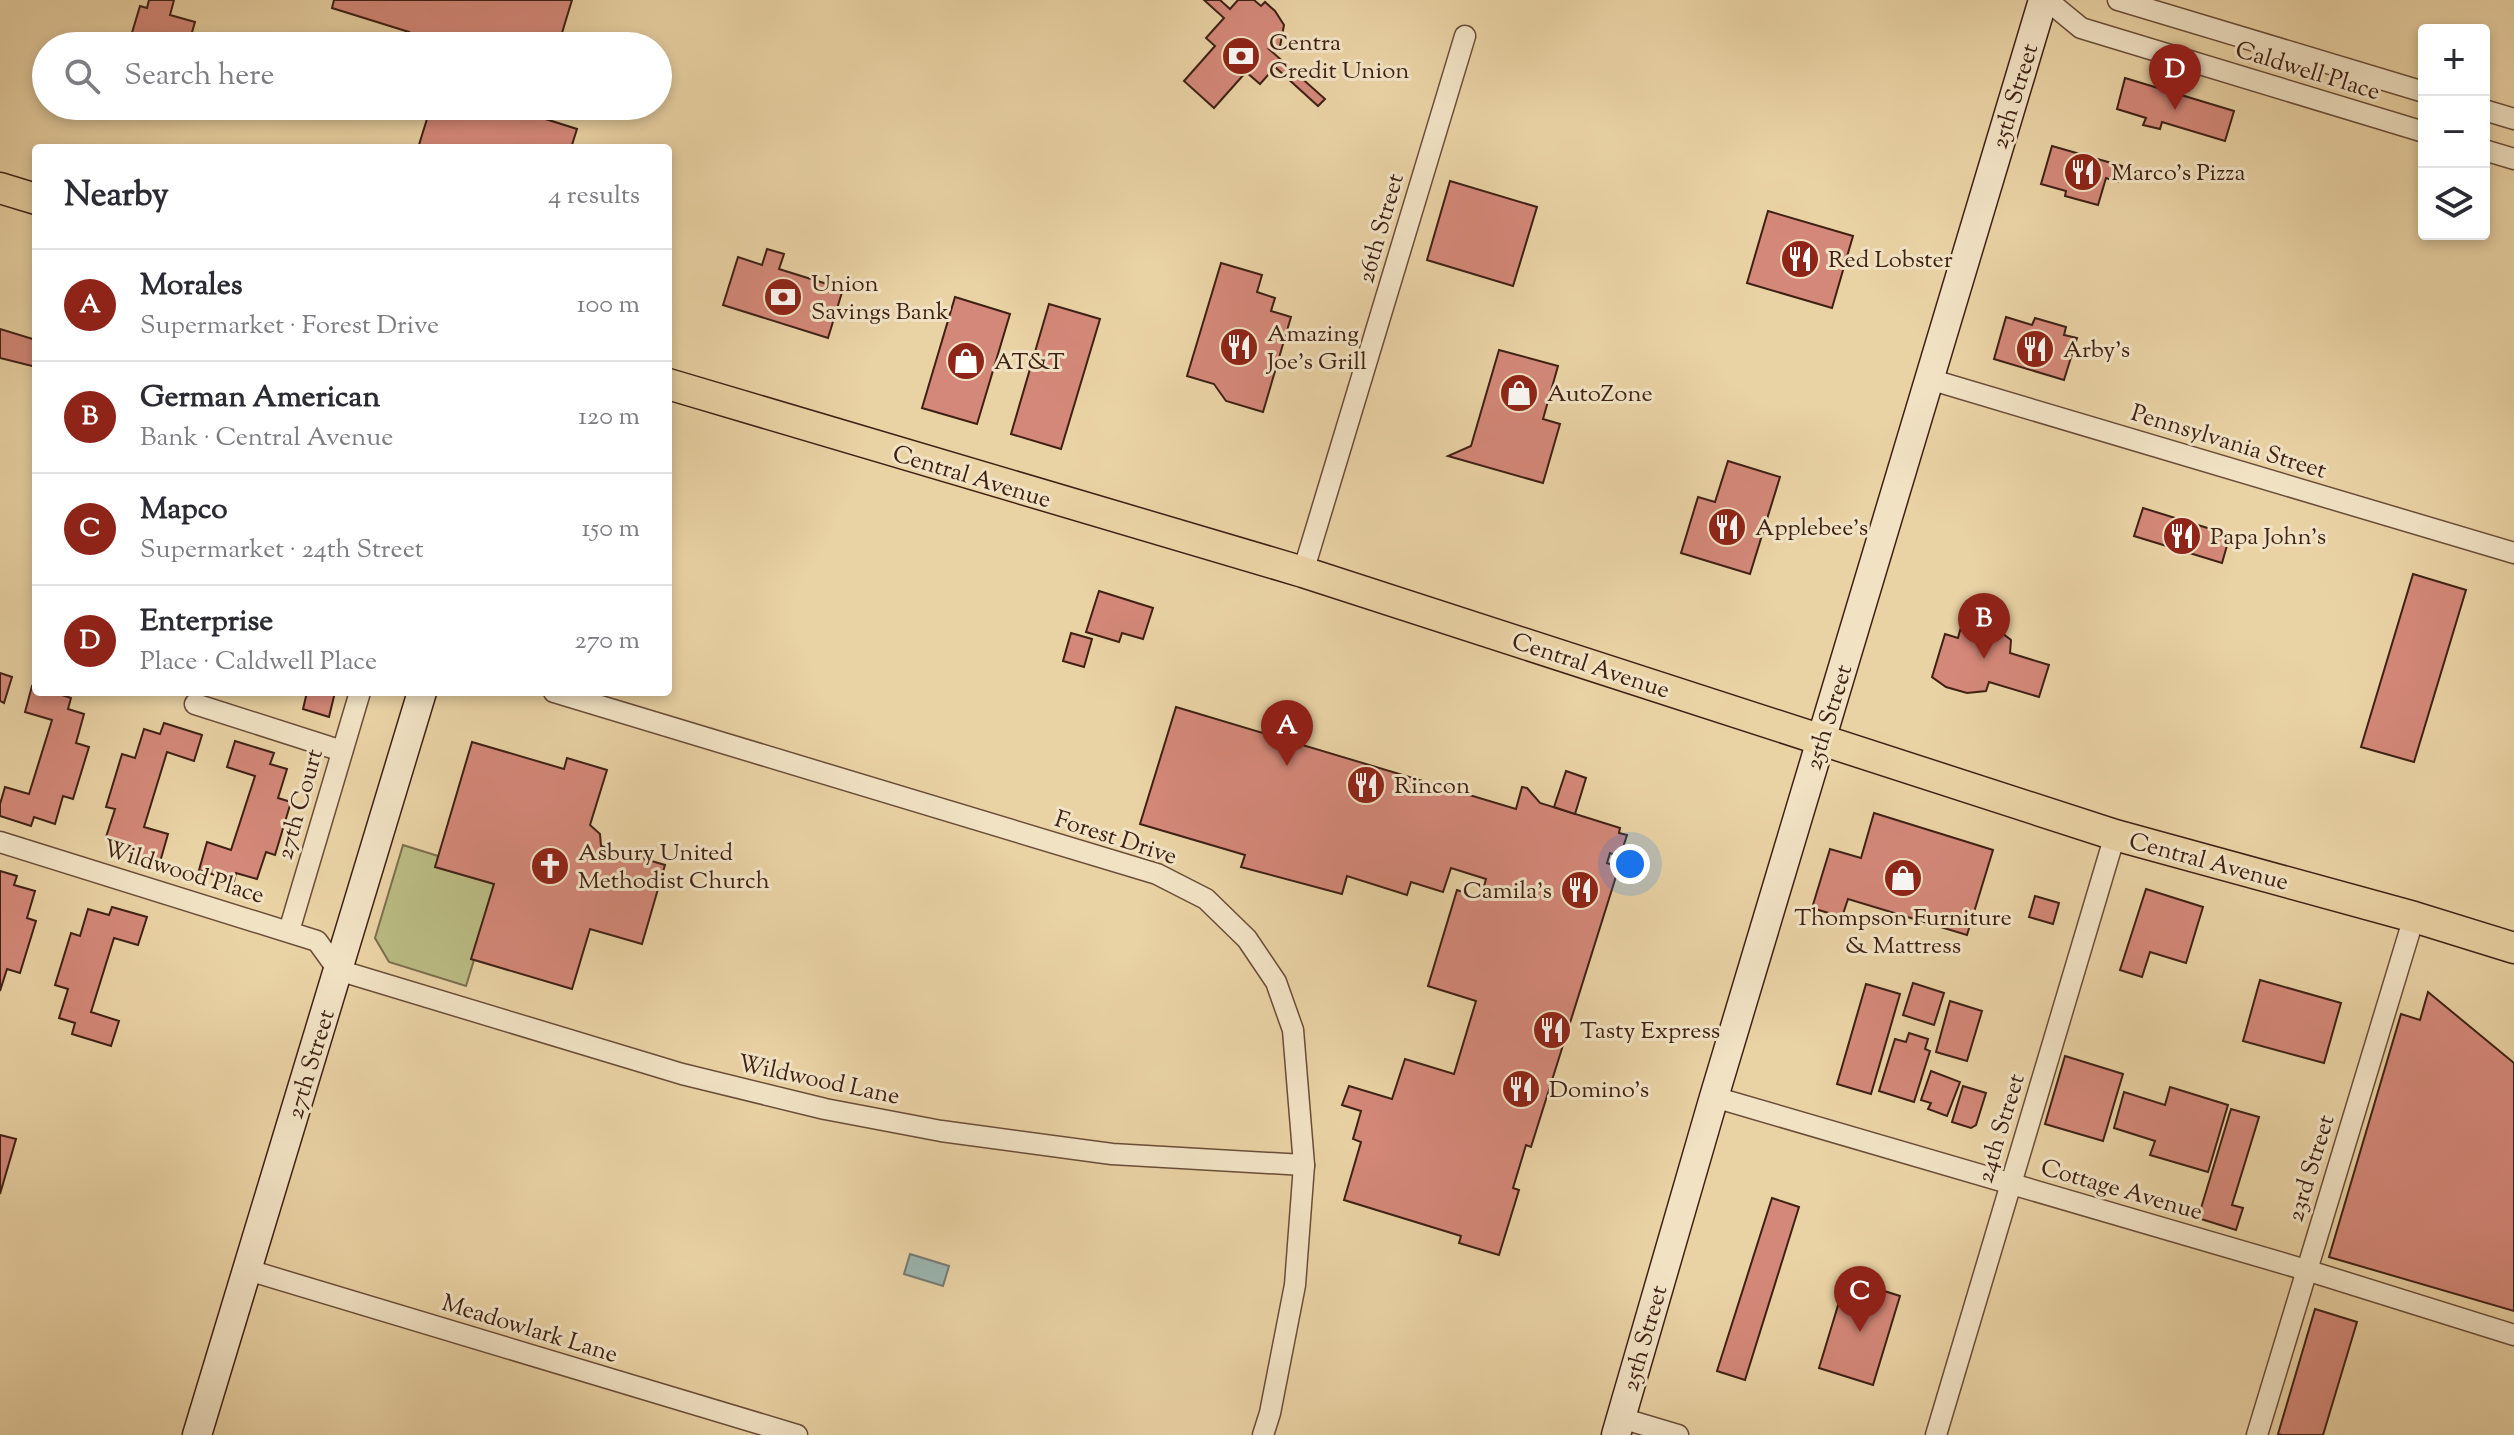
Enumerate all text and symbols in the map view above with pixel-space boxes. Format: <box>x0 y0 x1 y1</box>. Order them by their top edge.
map controls <box>2418 24 2490 240</box>
button: + <box>2418 24 2490 96</box>
place label: Centra Credit Union <box>1269 27 1410 89</box>
search box <box>32 32 672 120</box>
street label: Caldwell Place <box>2231 34 2384 110</box>
bank icon: Centra Credit Union <box>1220 35 1262 77</box>
street label: 25th Street <box>1984 40 2048 154</box>
pin: D <box>2149 44 2201 110</box>
icon: search <box>60 54 104 98</box>
text: Search here <box>124 55 274 98</box>
button: − <box>2418 96 2490 168</box>
restaurant icon: Marco's Pizza <box>2062 151 2104 193</box>
place label: Marco's Pizza <box>2111 157 2245 191</box>
button: layers <box>2418 168 2490 240</box>
street label: 26th Street <box>1350 170 1414 287</box>
text: Nearby <box>64 172 169 221</box>
text: 4 results <box>548 178 640 215</box>
restaurant icon: Red Lobster <box>1779 238 1821 280</box>
place label: Red Lobster <box>1828 244 1953 278</box>
text: Morales <box>140 265 242 308</box>
place label: Union Savings Bank <box>811 268 949 330</box>
bank icon: Union Savings Bank <box>762 276 804 318</box>
text: A <box>79 287 101 324</box>
text: 100 m <box>577 287 640 324</box>
text: Supermarket · Forest Drive <box>140 308 439 345</box>
place label: Amazing Joe's Grill <box>1265 318 1367 380</box>
restaurant icon: Amazing Joe's Grill <box>1218 326 1260 368</box>
restaurant icon: Arby's <box>2014 328 2056 370</box>
place label: Arby's <box>2063 334 2130 368</box>
shop icon: AT&T <box>945 340 987 382</box>
place label: AT&T <box>994 346 1065 380</box>
shop icon: AutoZone <box>1498 372 1540 414</box>
text: German American <box>140 377 380 420</box>
place label: AutoZone <box>1547 378 1653 412</box>
street label: Pennsylvania Street <box>2127 397 2330 489</box>
text: B <box>82 399 98 436</box>
text: 120 m <box>578 399 640 436</box>
text: Bank · Central Avenue <box>140 420 393 457</box>
street label: Central Avenue <box>888 438 1055 518</box>
text: Mapco <box>140 489 228 532</box>
restaurant icon: Applebee's <box>1706 506 1748 548</box>
text: C <box>80 511 100 548</box>
text: 150 m <box>581 511 640 548</box>
place label: Applebee's <box>1755 512 1868 546</box>
restaurant icon: Papa John's <box>2161 515 2203 557</box>
place label: Papa John's <box>2210 521 2326 555</box>
text: Supermarket · 24th Street <box>140 532 424 569</box>
pin: B <box>1958 593 2010 659</box>
text: Enterprise <box>140 601 273 644</box>
text: D <box>80 623 100 660</box>
text: 270 m <box>575 623 640 660</box>
street label: Central Avenue <box>1507 625 1674 708</box>
text: Place · Caldwell Place <box>140 644 377 681</box>
street label: 25th Street <box>1798 661 1862 775</box>
pin: A <box>1261 700 1313 766</box>
street label: 27th Court <box>269 745 333 864</box>
restaurant icon: Rincon <box>1345 764 1387 806</box>
place label: Rincon <box>1394 770 1470 804</box>
street label: Forest Drive <box>1050 803 1181 875</box>
street label: Central Avenue <box>2125 825 2292 901</box>
street label: Wildwood Place <box>99 832 268 914</box>
place label: Asbury United Methodist Church <box>578 837 770 899</box>
your location <box>1610 844 1650 884</box>
church icon: Asbury United Methodist Church <box>529 845 571 887</box>
shop icon: Thompson Furniture & Mattress <box>1882 857 1924 899</box>
restaurant icon: Camila's <box>1559 869 1601 911</box>
place label: Camila's <box>1463 875 1552 909</box>
place label: Thompson Furniture & Mattress <box>1794 902 2012 964</box>
street label: 27th Street <box>279 1006 345 1123</box>
restaurant icon: Tasty Express <box>1531 1009 1573 1051</box>
place label: Tasty Express <box>1580 1015 1720 1049</box>
street label: Wildwood Lane <box>735 1047 903 1115</box>
restaurant icon: Domino's <box>1500 1068 1542 1110</box>
street label: 24th Street <box>1969 1070 2035 1187</box>
place label: Domino's <box>1549 1074 1649 1108</box>
street label: 23rd Street <box>2280 1111 2344 1226</box>
street label: Cottage Avenue <box>2037 1152 2206 1230</box>
pin: C <box>1834 1266 1886 1332</box>
street label: 25th Street <box>1615 1282 1677 1396</box>
street label: Meadowlark Lane <box>437 1287 622 1373</box>

